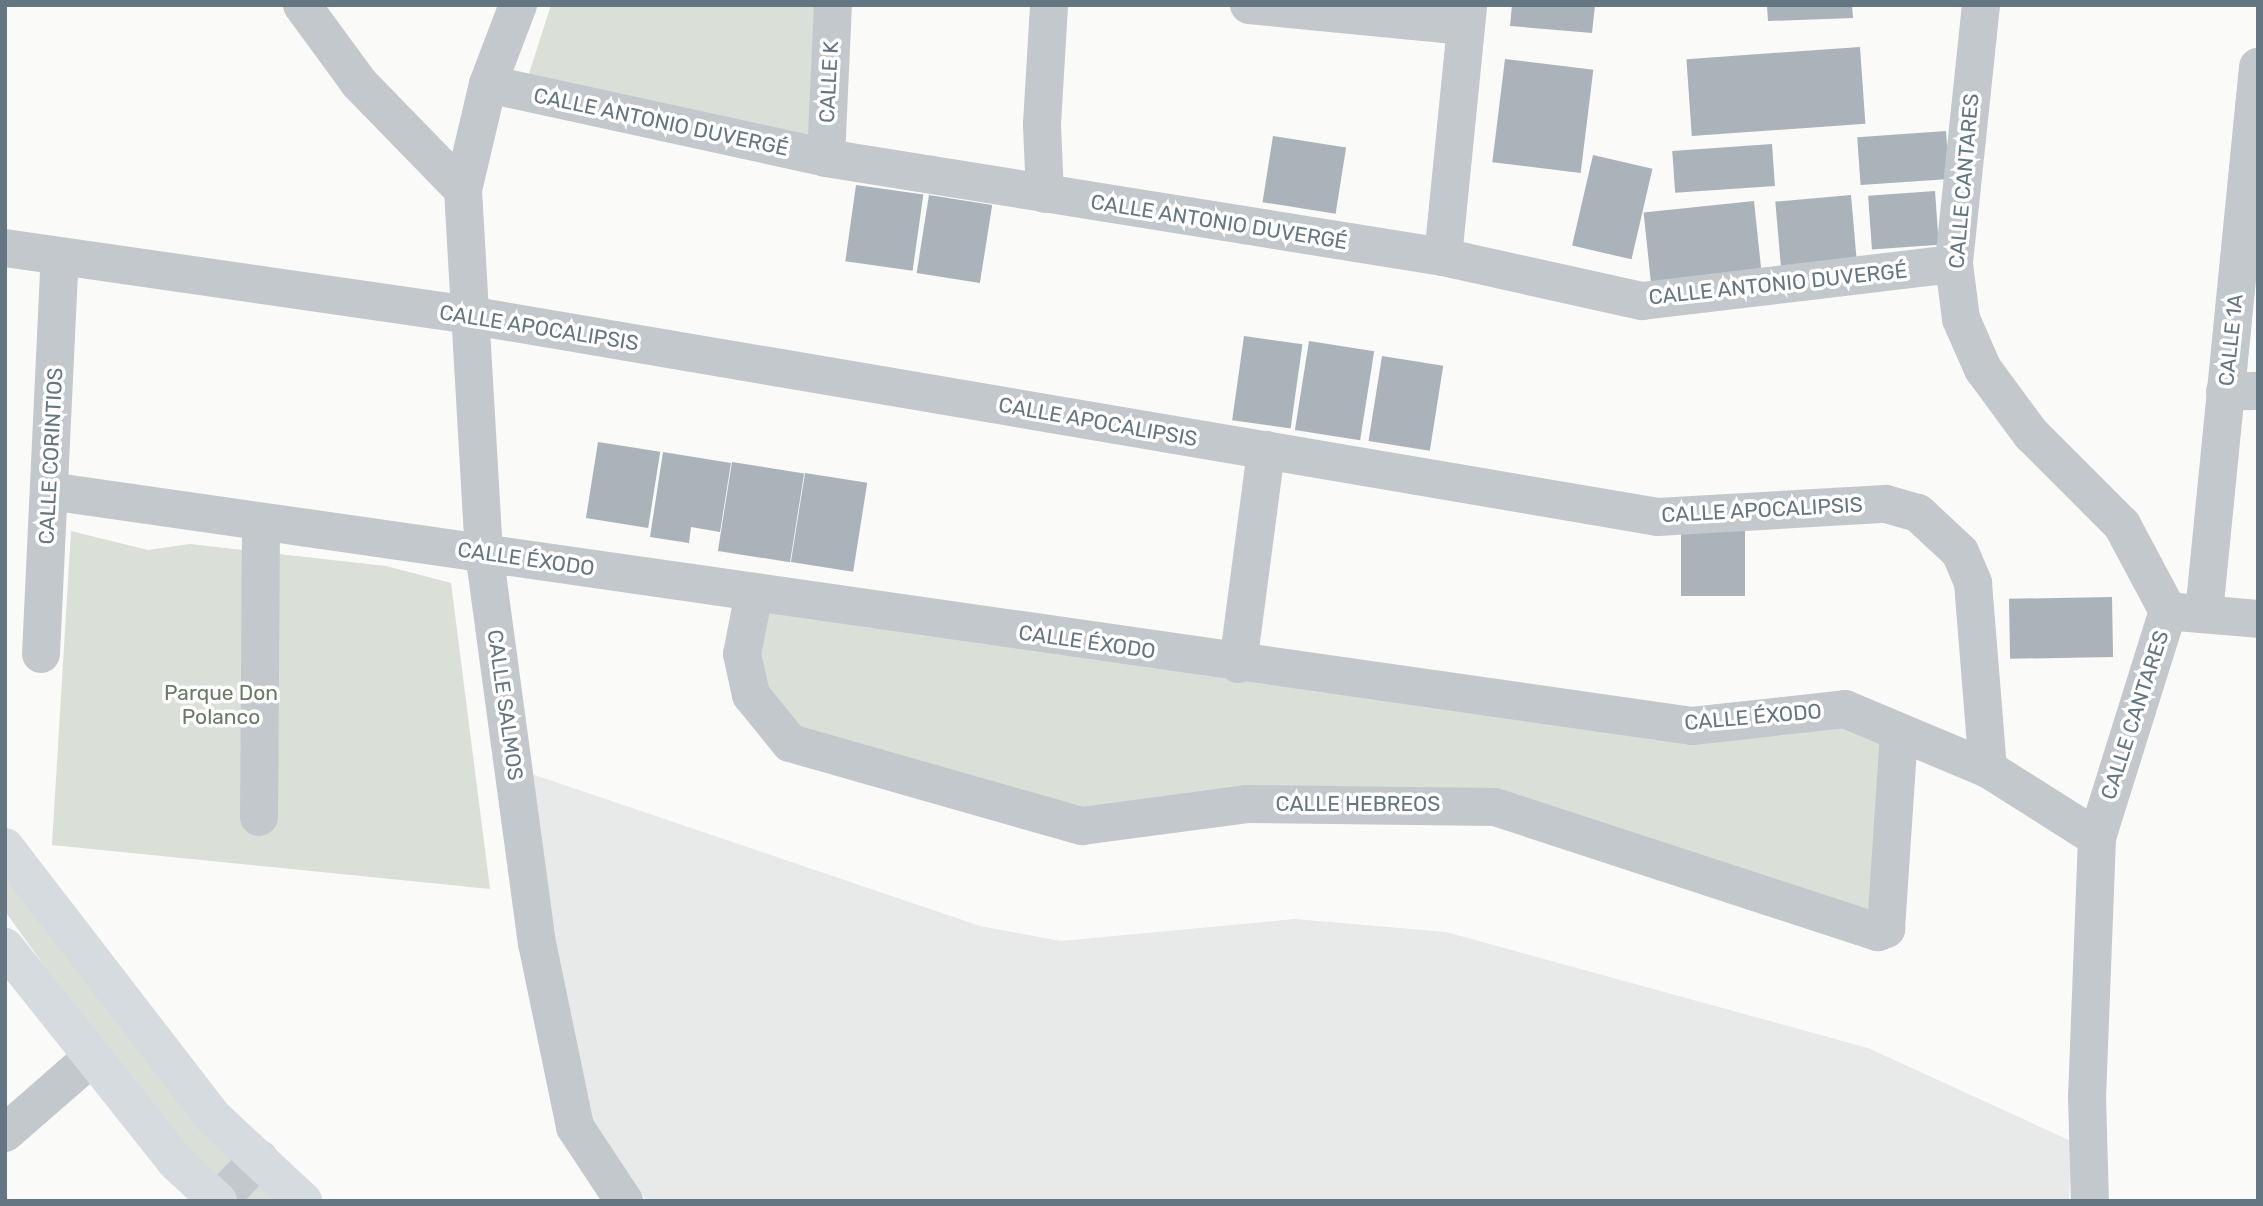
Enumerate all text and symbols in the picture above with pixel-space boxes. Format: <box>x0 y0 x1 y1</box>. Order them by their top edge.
street label: CALLE K <box>814 40 844 124</box>
street label: CALLE ANTONIO DUVERGÉ <box>531 83 791 161</box>
street label: CALLE CANTARES <box>1944 92 1984 270</box>
street label: CALLE ANTONIO DUVERGÉ <box>1088 189 1350 255</box>
street label: CALLE ANTONIO DUVERGÉ <box>1647 258 1909 310</box>
street label: CALLE 1A <box>2214 293 2248 387</box>
street label: CALLE APOCALIPSIS <box>437 300 641 356</box>
street label: CALLE CORINTIOS <box>34 367 68 545</box>
street label: CALLE APOCALIPSIS <box>996 392 1200 452</box>
street label: CALLE APOCALIPSIS <box>1660 492 1864 528</box>
street label: CALLE ÉXODO <box>456 537 596 581</box>
street label: CALLE ÉXODO <box>1017 620 1157 664</box>
street label: CALLE CANTARES <box>2096 627 2174 803</box>
street label: CALLE SALMOS <box>482 628 528 782</box>
park label: Parque Don Polanco <box>164 680 278 730</box>
street label: CALLE ÉXODO <box>1683 698 1823 736</box>
street label: CALLE HEBREOS <box>1276 791 1440 817</box>

